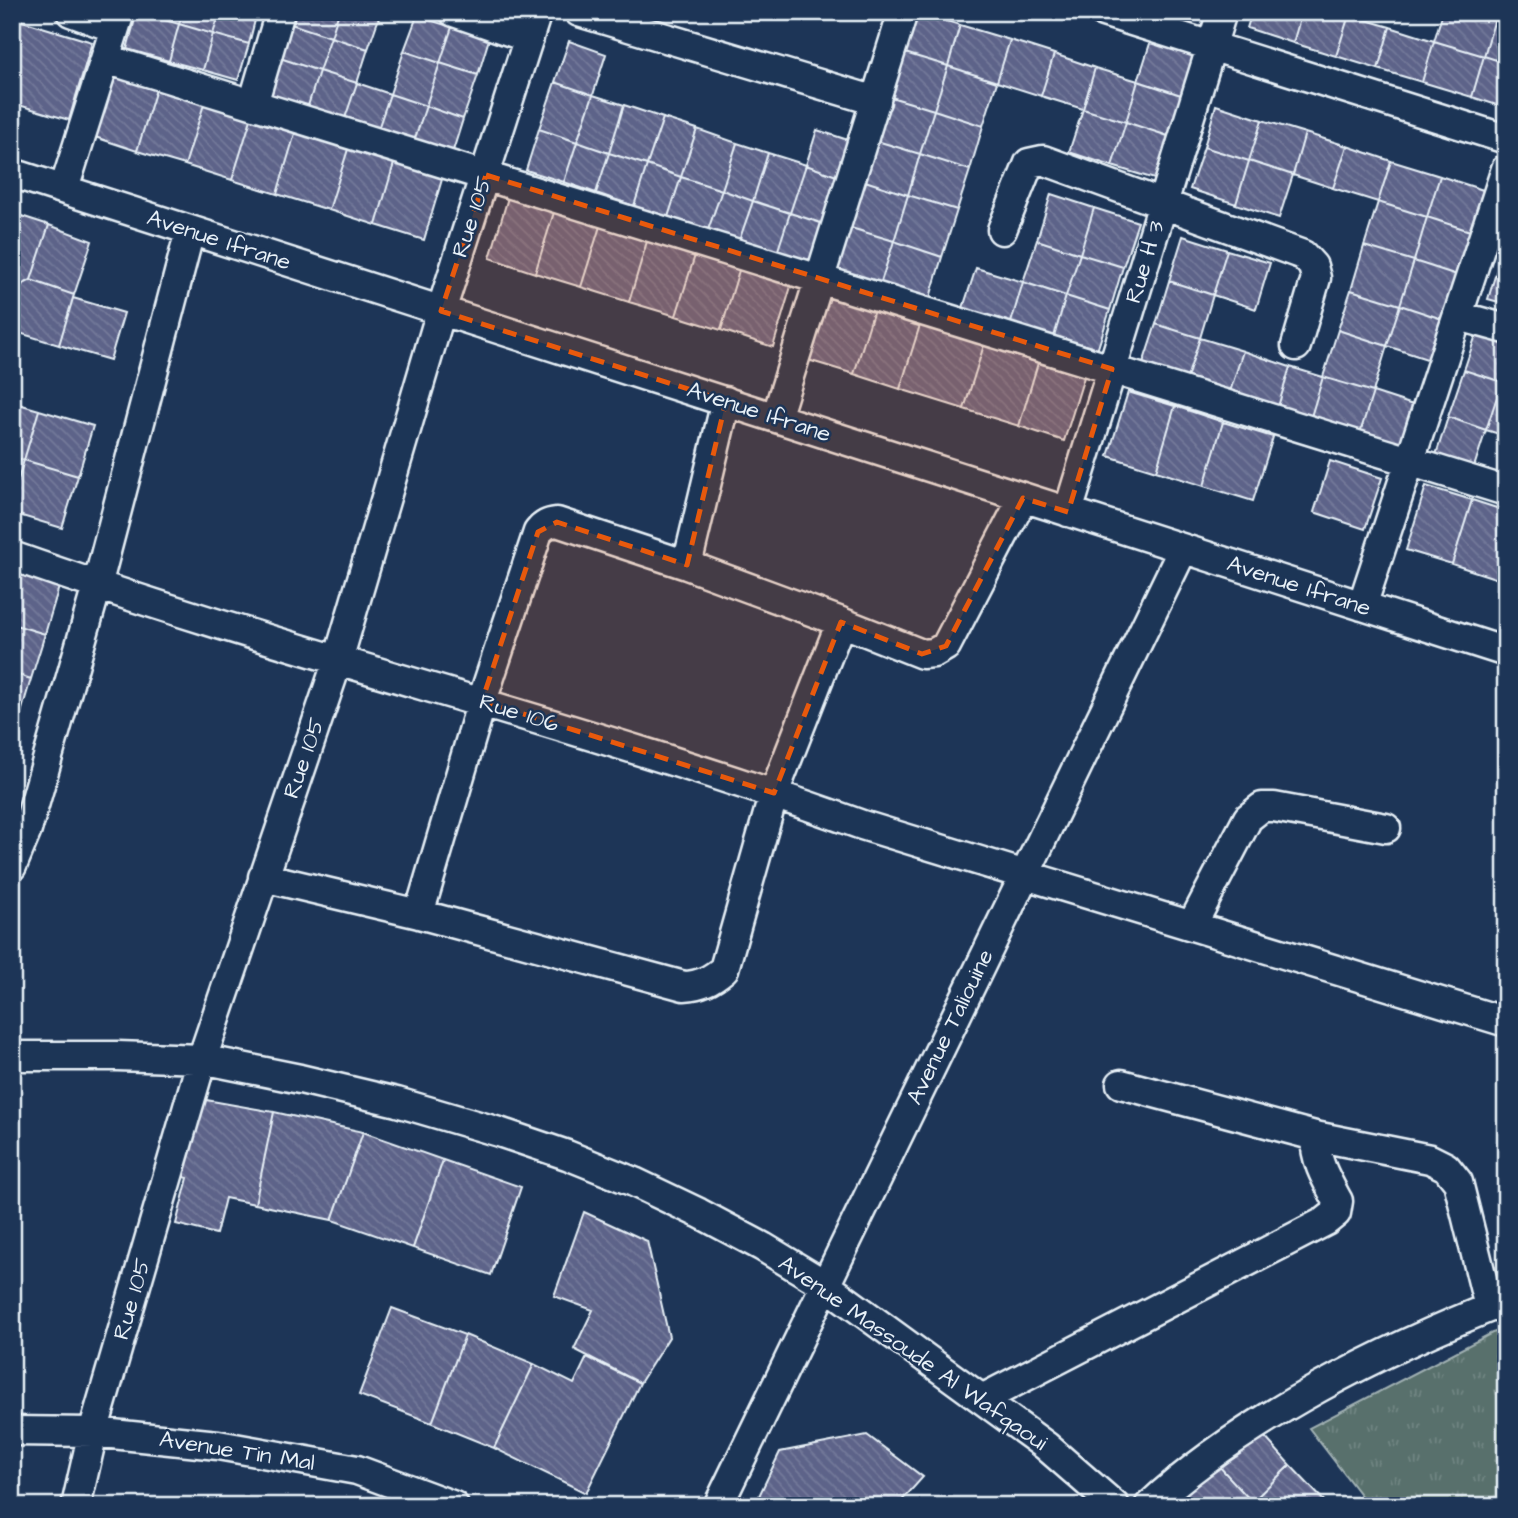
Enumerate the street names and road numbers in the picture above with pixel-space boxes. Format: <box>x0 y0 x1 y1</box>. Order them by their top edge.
street label: Rue 105 <box>444 172 500 262</box>
street label: Avenue Ifrane <box>143 202 295 278</box>
street label: Rue H 3 <box>1117 217 1173 307</box>
street label: Avenue Ifrane <box>683 374 835 450</box>
street label: Avenue Ifrane <box>1223 548 1375 624</box>
street label: Rue 106 <box>475 686 563 740</box>
street label: Rue 105 <box>275 713 333 803</box>
street label: Avenue Taliouine <box>899 944 1001 1110</box>
street label: Avenue Massoude Al Wafqaoui <box>772 1248 1054 1459</box>
street label: Rue 105 <box>105 1254 159 1344</box>
street label: Avenue Tin Mal <box>157 1423 317 1479</box>

